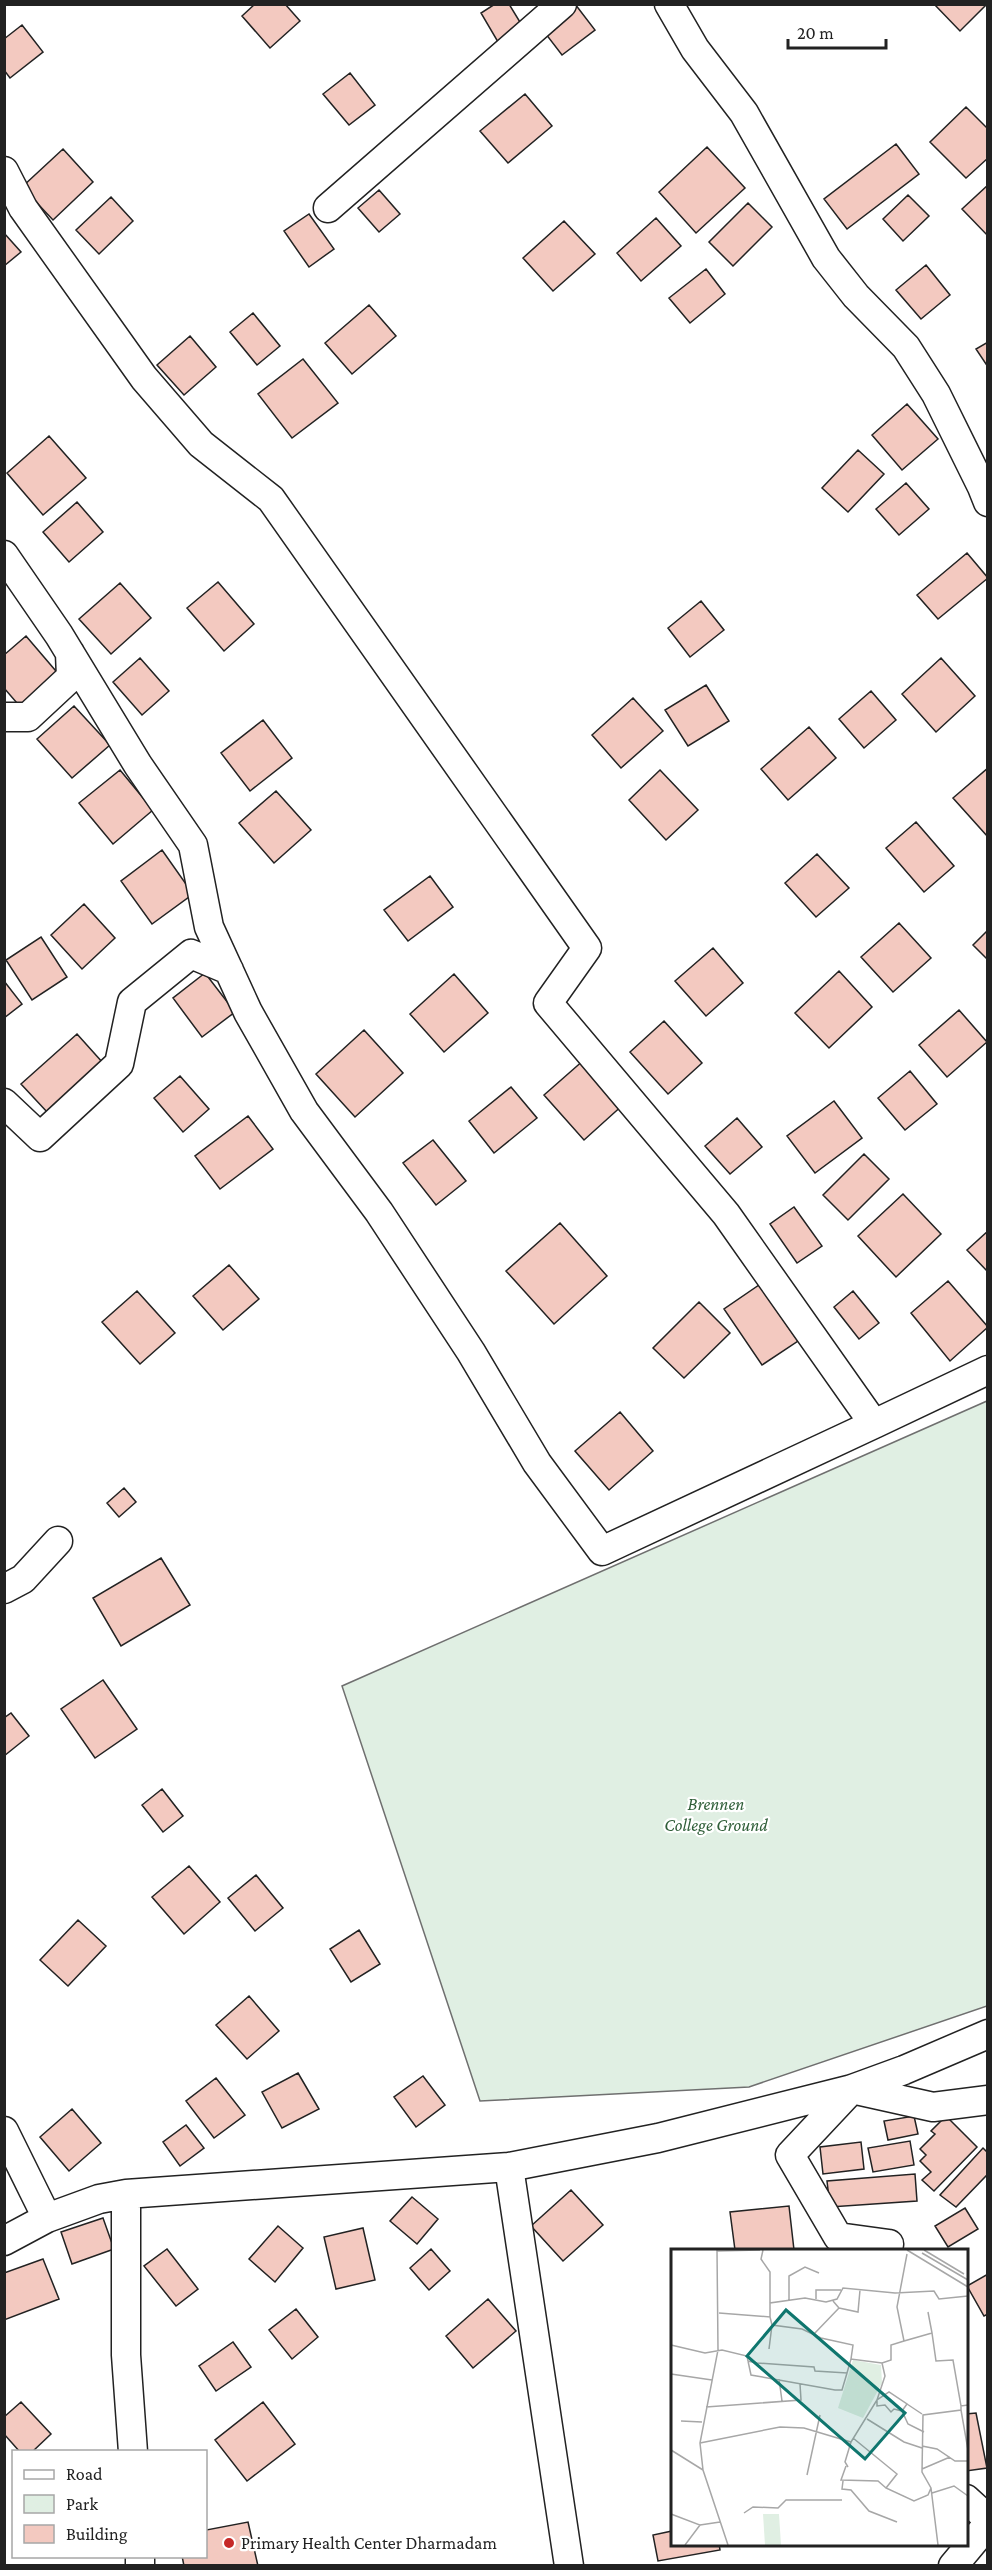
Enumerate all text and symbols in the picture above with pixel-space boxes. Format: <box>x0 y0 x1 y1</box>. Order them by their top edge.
scale bar <box>788 12 886 50</box>
text: 20 m <box>797 23 834 43</box>
park label: Brennen College Ground <box>664 1794 768 1835</box>
inset map <box>671 2249 968 2546</box>
legend <box>12 2450 207 2558</box>
text: Road <box>66 2464 103 2484</box>
text: Park <box>66 2494 98 2514</box>
text: Building <box>66 2524 128 2544</box>
place label: Primary Health Center Dharmadam <box>241 2533 497 2553</box>
marker: Primary Health Center Dharmadam <box>222 2536 236 2550</box>

